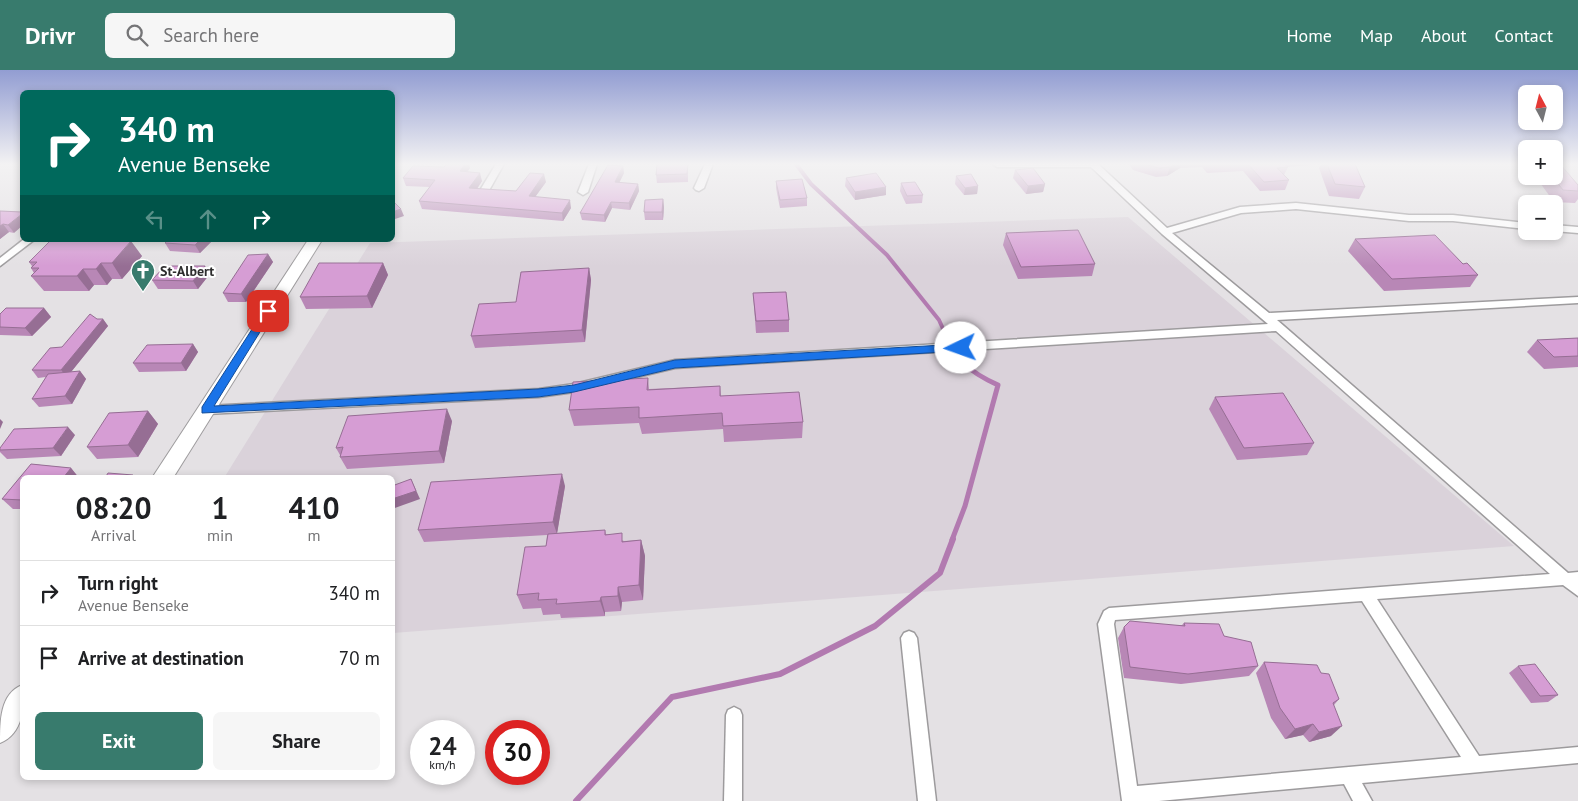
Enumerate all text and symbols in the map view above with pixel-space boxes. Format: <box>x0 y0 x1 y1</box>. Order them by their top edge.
search box <box>105 13 455 58</box>
text: Drivr <box>25 20 75 51</box>
icon: search <box>123 21 151 49</box>
text: Search here <box>163 23 259 47</box>
text: Home <box>1286 24 1332 47</box>
text: Map <box>1360 24 1393 47</box>
text: About <box>1421 24 1467 47</box>
text: Contact <box>1495 24 1553 47</box>
north arrow <box>1518 85 1562 130</box>
map controls <box>1518 85 1563 240</box>
text: 340 m <box>118 106 215 152</box>
icon: right <box>35 110 100 175</box>
button: + <box>1518 140 1563 185</box>
text: Avenue Benseke <box>118 150 271 178</box>
button: − <box>1518 195 1563 240</box>
icon: left <box>141 205 169 233</box>
icon: ahead <box>194 205 222 233</box>
icon: right <box>247 205 275 233</box>
church icon: St-Albert <box>130 258 156 292</box>
place label: St-Albert <box>160 262 214 280</box>
pin <box>247 290 289 332</box>
icon: arrive <box>254 297 282 325</box>
position arrow <box>934 321 986 373</box>
text: 08:20 <box>75 488 152 527</box>
text: 1 <box>212 488 229 527</box>
text: 410 <box>288 488 340 527</box>
text: Arrival <box>91 525 136 545</box>
text: min <box>207 525 233 545</box>
text: m <box>308 525 321 545</box>
text: Turn right <box>78 571 158 595</box>
icon: right <box>35 579 63 607</box>
text: 340 m <box>328 581 380 605</box>
text: Avenue Benseke <box>78 595 189 615</box>
icon: arrive <box>35 644 63 672</box>
text: Arrive at destination <box>78 646 244 670</box>
text: 70 m <box>339 646 380 670</box>
button: Exit <box>35 712 203 770</box>
button: Share <box>213 712 380 770</box>
speed limit sign: 30 <box>485 720 550 785</box>
text: 24 <box>428 730 457 762</box>
text: km/h <box>429 757 456 772</box>

